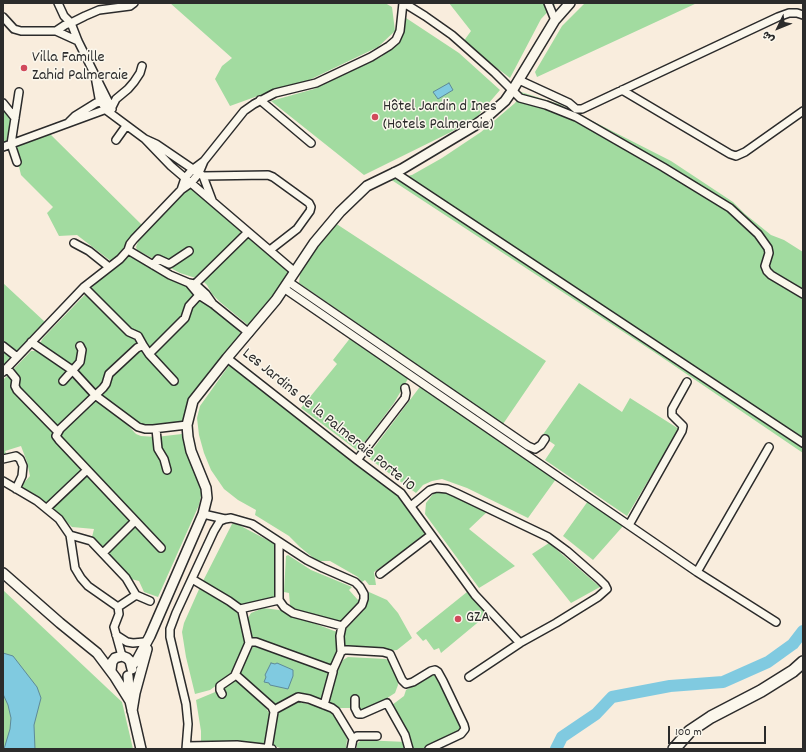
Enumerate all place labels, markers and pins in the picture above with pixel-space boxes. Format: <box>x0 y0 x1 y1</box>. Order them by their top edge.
place label: Villa Famille Zahid Palmeraie <box>32 49 128 87</box>
marker: Villa Famille Zahid Palmeraie <box>19 63 29 73</box>
place label: Hôtel Jardin d Ines (Hotels Palmeraie) <box>383 98 497 136</box>
marker: Hôtel Jardin d Ines (Hotels Palmeraie) <box>370 112 380 122</box>
place label: GZA <box>466 609 490 629</box>
marker: GZA <box>453 614 463 624</box>

